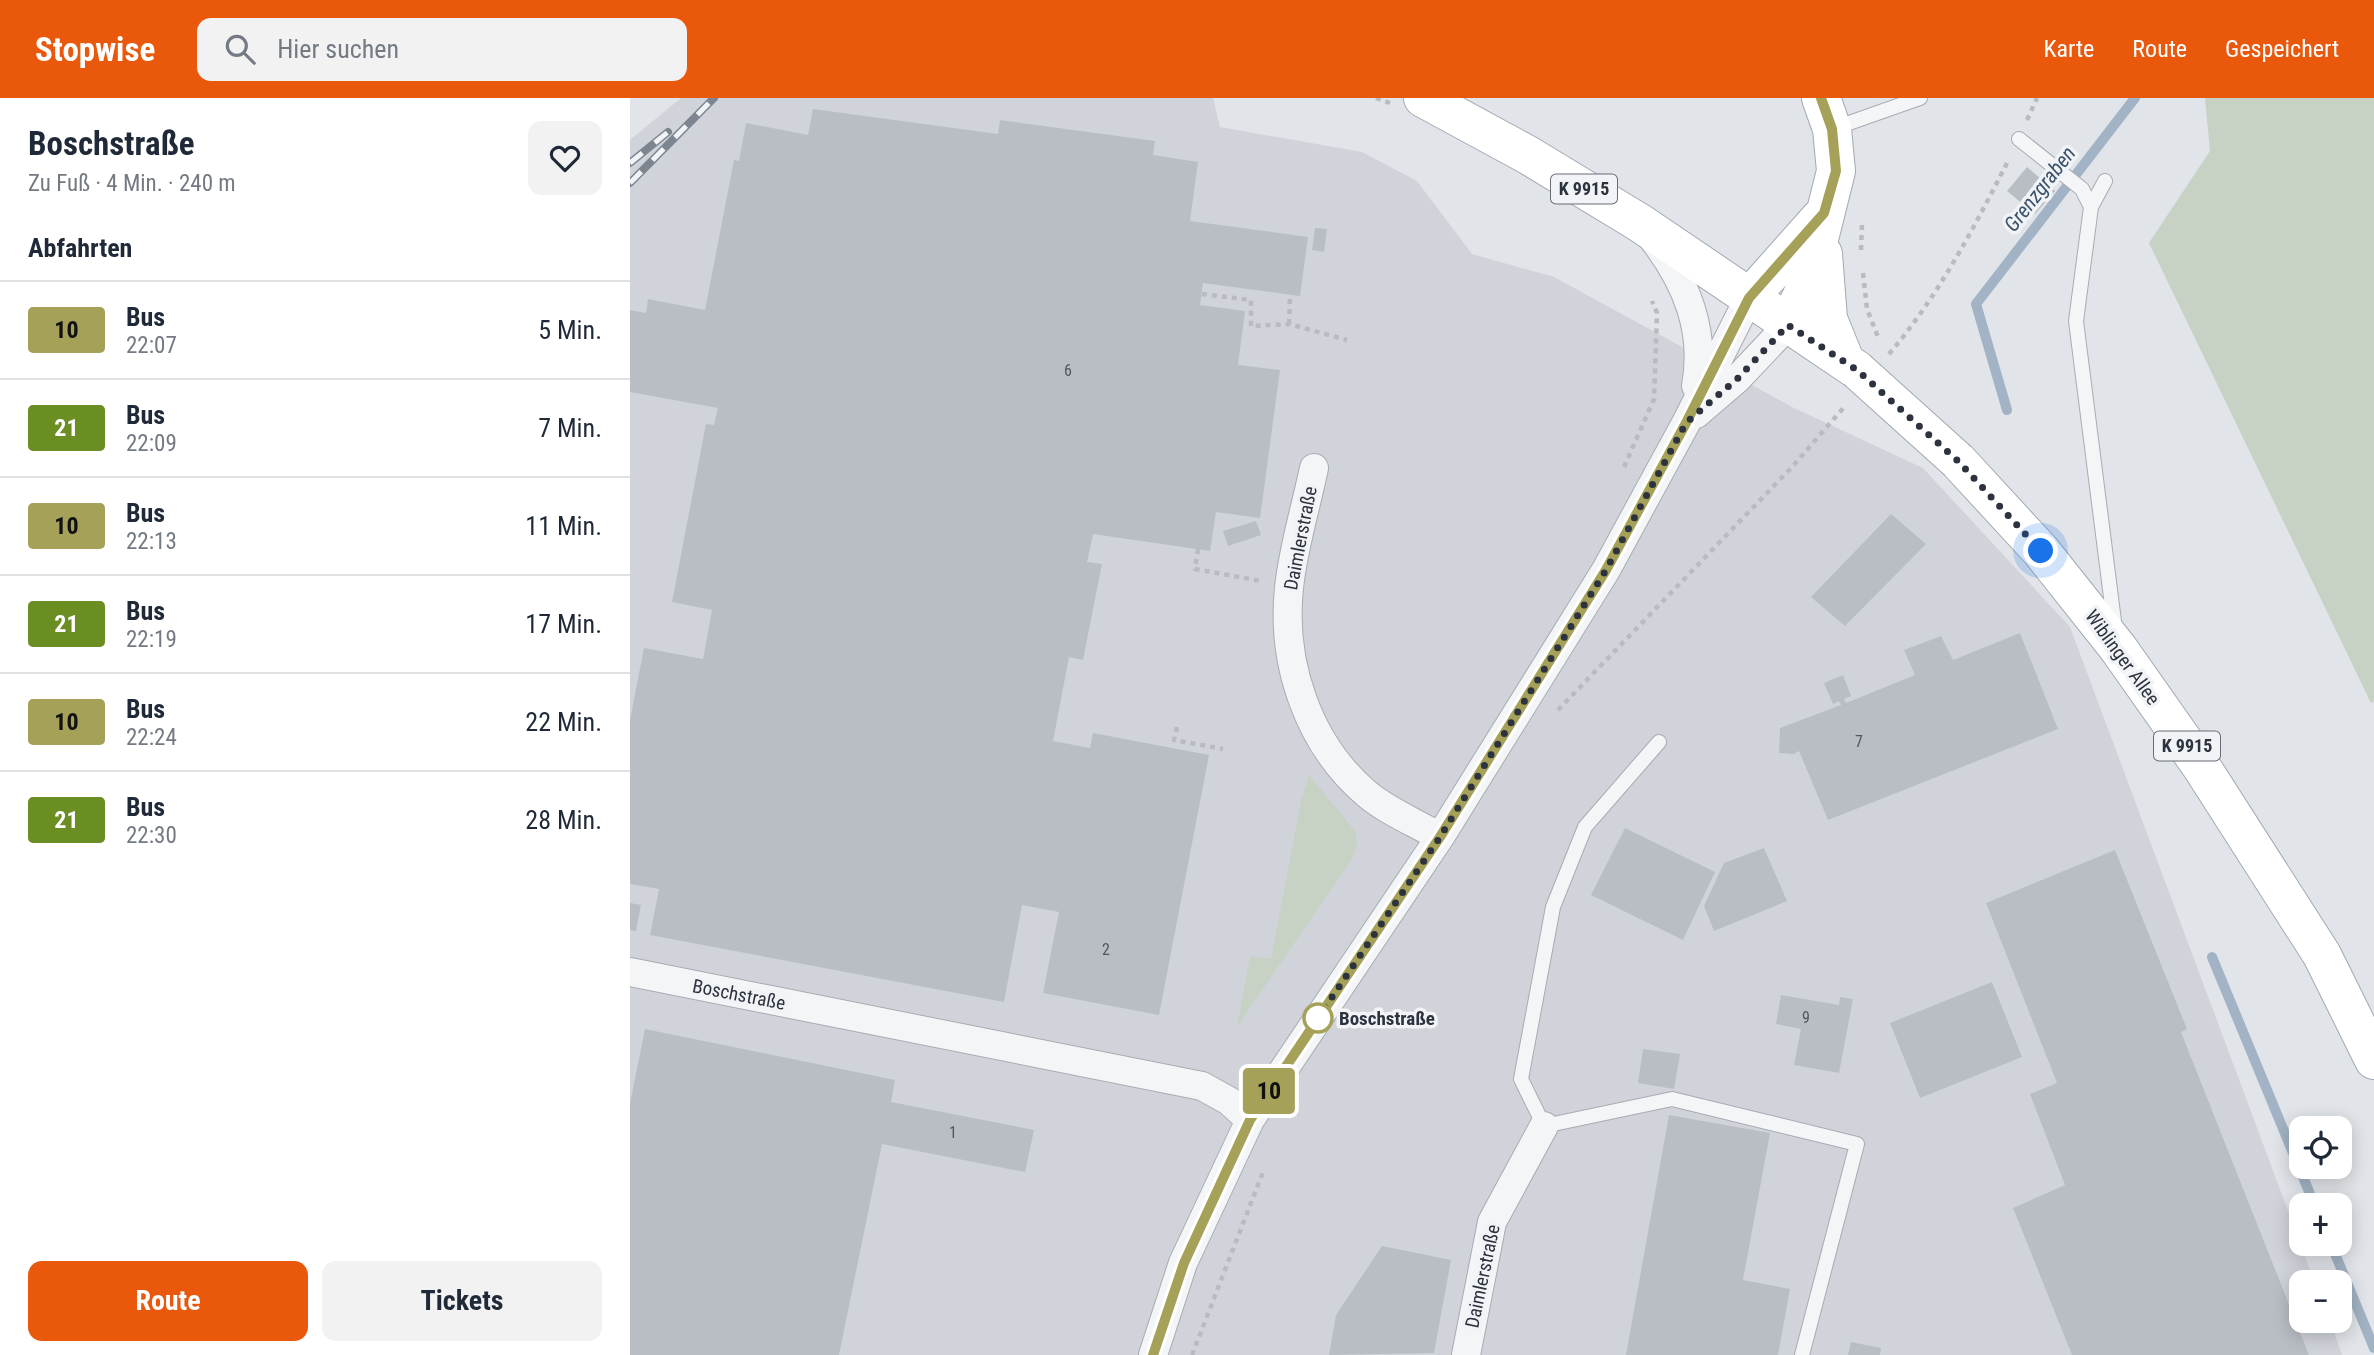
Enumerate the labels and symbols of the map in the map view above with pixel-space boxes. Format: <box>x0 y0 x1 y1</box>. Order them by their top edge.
water label: Grenzgraben <box>1999 142 2081 236</box>
road number: K 9915 <box>1551 174 1617 204</box>
house number: 6 <box>1064 361 1072 380</box>
street label: Daimlerstraße <box>1279 484 1322 592</box>
your location <box>2023 533 2058 568</box>
street label: Wiblinger Allee <box>2080 605 2165 709</box>
house number: 7 <box>1855 732 1863 751</box>
road number: K 9915 <box>2154 732 2220 760</box>
house number: 2 <box>1102 940 1110 959</box>
street label: Boschstraße <box>690 974 787 1015</box>
marker: Boschstraße <box>1303 1003 1333 1033</box>
place label: Boschstraße <box>1339 1007 1435 1030</box>
house number: 9 <box>1802 1008 1810 1027</box>
line badge: 10 <box>1238 1068 1300 1114</box>
house number: 1 <box>949 1123 957 1142</box>
street label: Daimlerstraße <box>1460 1222 1505 1330</box>

